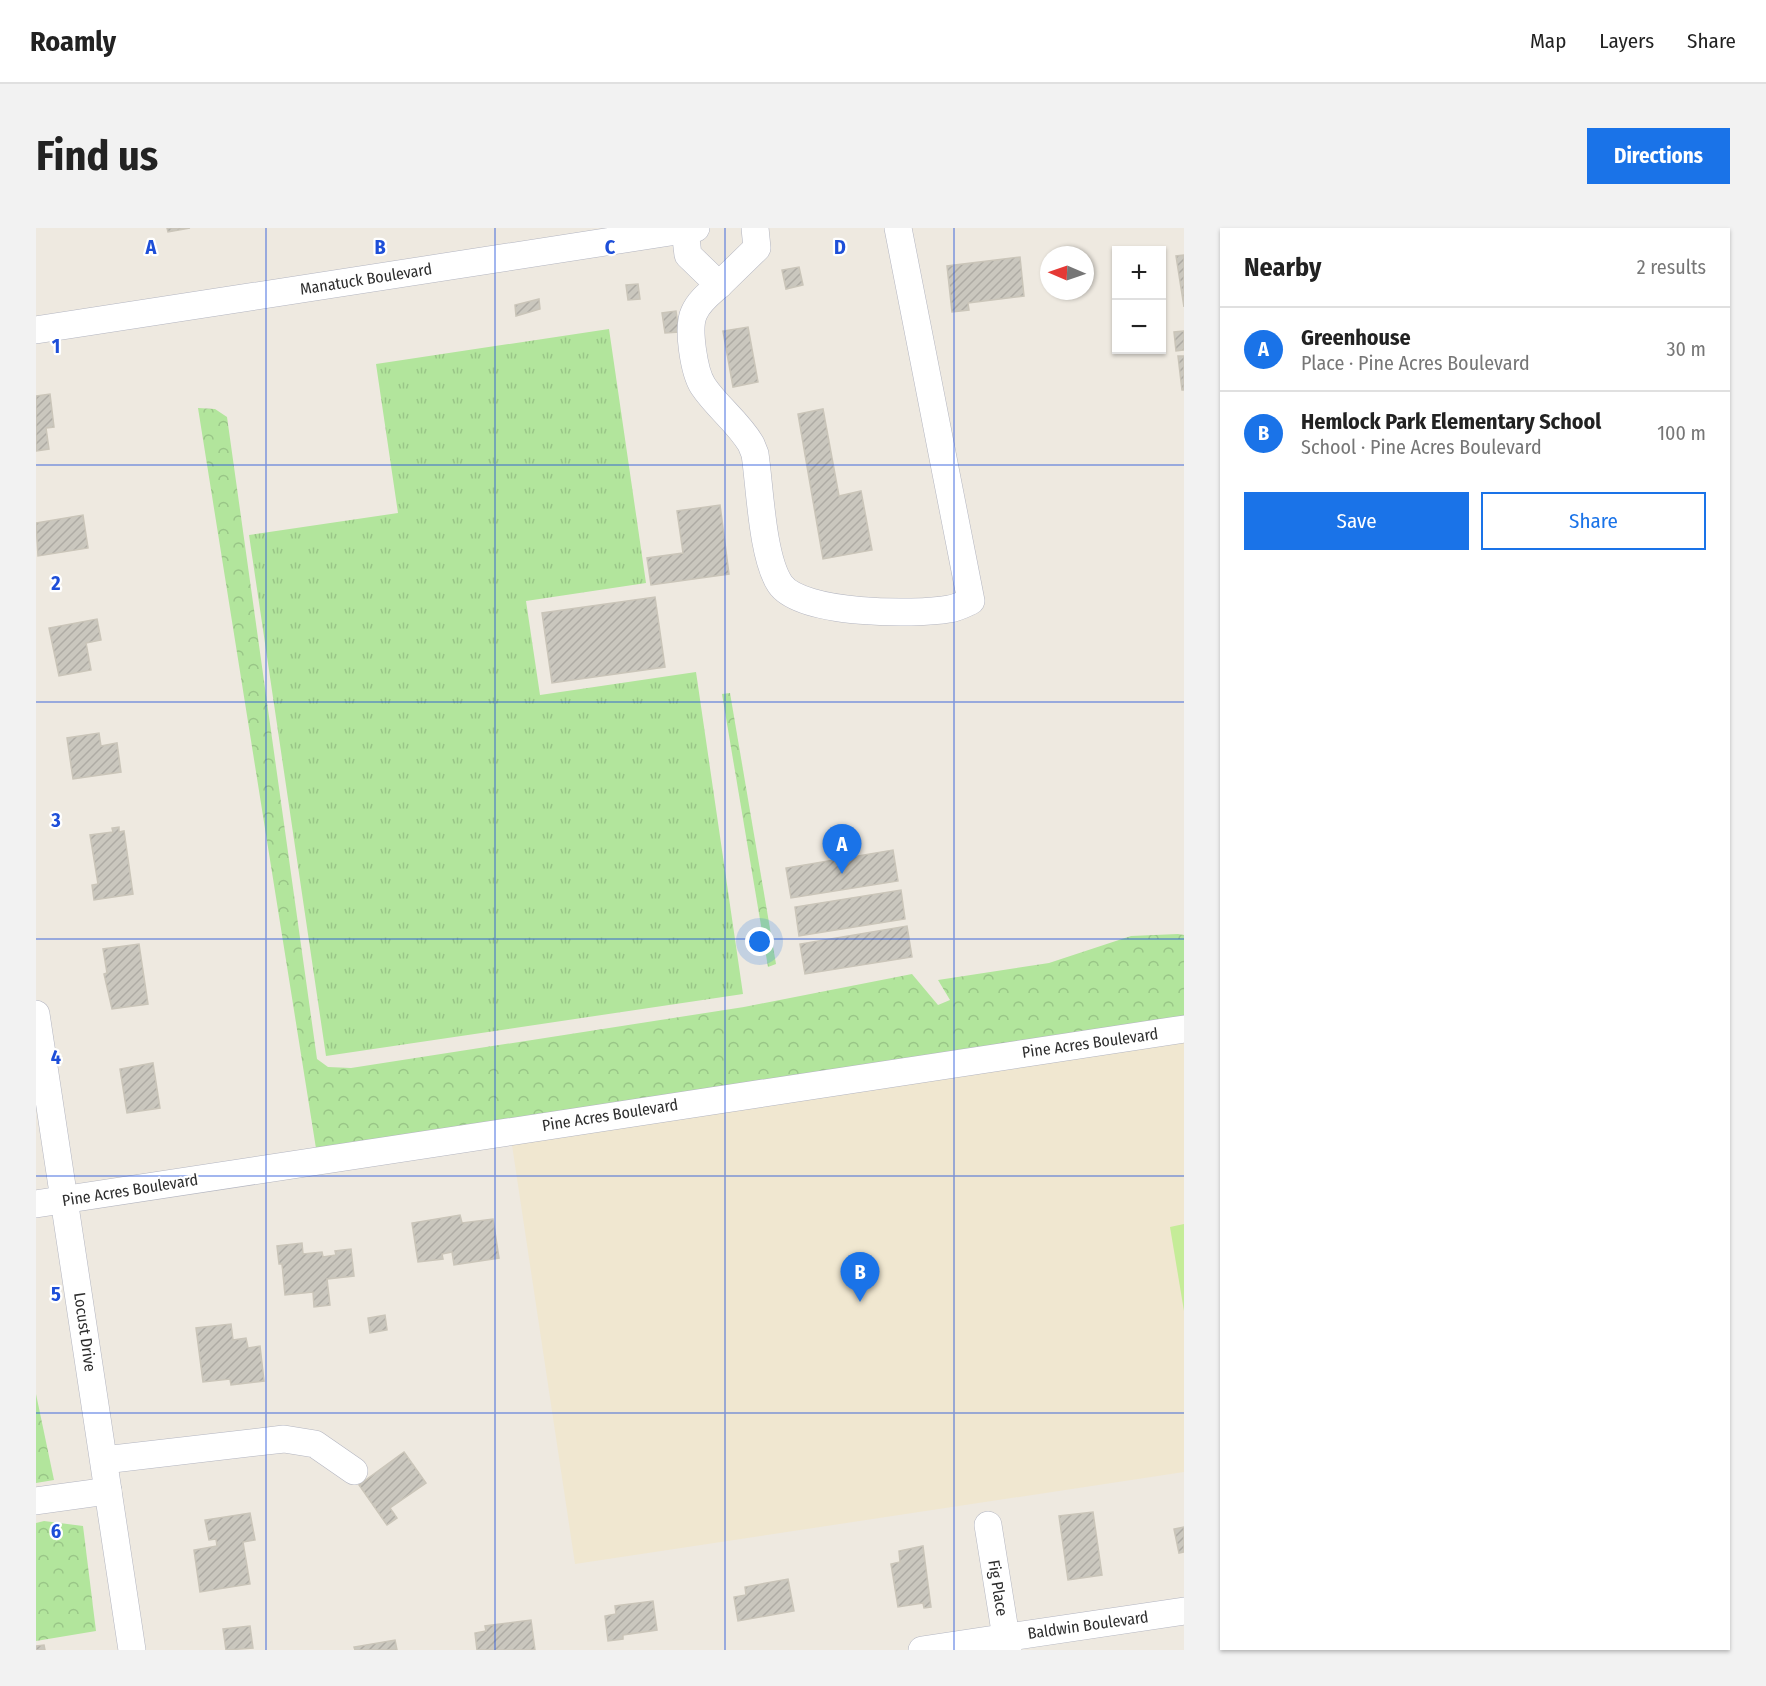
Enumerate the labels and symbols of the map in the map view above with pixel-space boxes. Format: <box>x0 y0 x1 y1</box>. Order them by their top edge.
text: A <box>145 235 158 259</box>
text: B <box>374 235 386 259</box>
text: C <box>605 235 616 259</box>
text: D <box>834 235 846 259</box>
north arrow <box>1040 246 1094 300</box>
street label: Manatuck Boulevard <box>299 259 433 299</box>
text: 1 <box>52 334 60 358</box>
text: 2 <box>50 571 61 595</box>
text: 3 <box>50 808 61 832</box>
pin: A <box>822 824 862 874</box>
your location <box>745 927 774 956</box>
street label: Pine Acres Boulevard <box>1021 1024 1159 1062</box>
text: 4 <box>51 1045 61 1069</box>
street label: Pine Acres Boulevard <box>541 1095 679 1135</box>
street label: Pine Acres Boulevard <box>61 1170 199 1210</box>
pin: B <box>840 1252 880 1302</box>
text: 5 <box>51 1282 61 1306</box>
street label: Locust Drive <box>70 1291 100 1373</box>
text: 6 <box>51 1519 61 1543</box>
street label: Fig Place <box>984 1559 1012 1617</box>
street label: Baldwin Boulevard <box>1026 1607 1150 1643</box>

